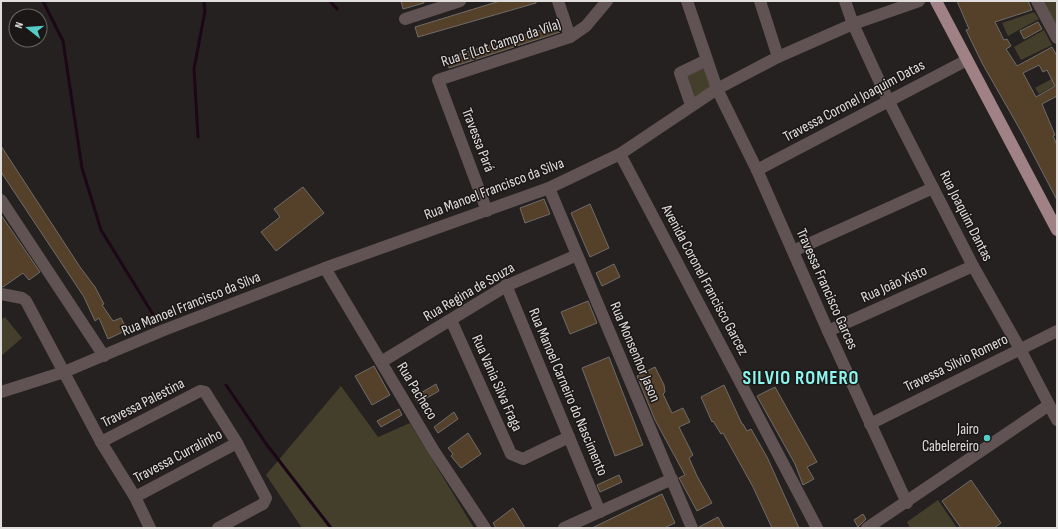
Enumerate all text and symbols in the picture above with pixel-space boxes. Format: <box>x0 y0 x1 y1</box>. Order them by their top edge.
north arrow <box>8 8 48 48</box>
street label: Rua E (Lot Campo da Vila) <box>439 15 563 71</box>
text: N <box>12 20 26 30</box>
street label: Travessa Coronel Joaquim Datas <box>780 56 928 146</box>
street label: Travessa Pará <box>457 105 499 175</box>
street label: Rua Manoel Francisco da Silva <box>421 153 567 224</box>
street label: Rua Joaquim Dantas <box>935 168 997 264</box>
street label: Avenida Coronel Francisco Garcez <box>657 200 753 359</box>
street label: Travessa Francisco Garces <box>792 226 862 352</box>
street label: Rua Regina de Souza <box>420 258 518 326</box>
street label: Rua João Xisto <box>858 261 930 307</box>
street label: Rua Manoel Francisco da Silva <box>119 267 264 341</box>
street label: Rua Monsenhor Jason <box>605 299 665 405</box>
street label: Rua Manoel Carneiro do Nascimento <box>524 305 612 479</box>
street label: Travessa Silvio Romero <box>901 330 1011 396</box>
street label: Rua Vania Silva Fraga <box>467 332 527 434</box>
street label: Rua Pacheco <box>392 359 442 423</box>
district label: SILVIO ROMERO <box>743 367 859 390</box>
street label: Travessa Palestina <box>98 374 188 432</box>
place label: Jairo Cabelereiro <box>922 420 979 456</box>
street label: Travessa Curralinho <box>130 425 226 487</box>
marker: Jairo Cabelereiro <box>982 433 992 443</box>

